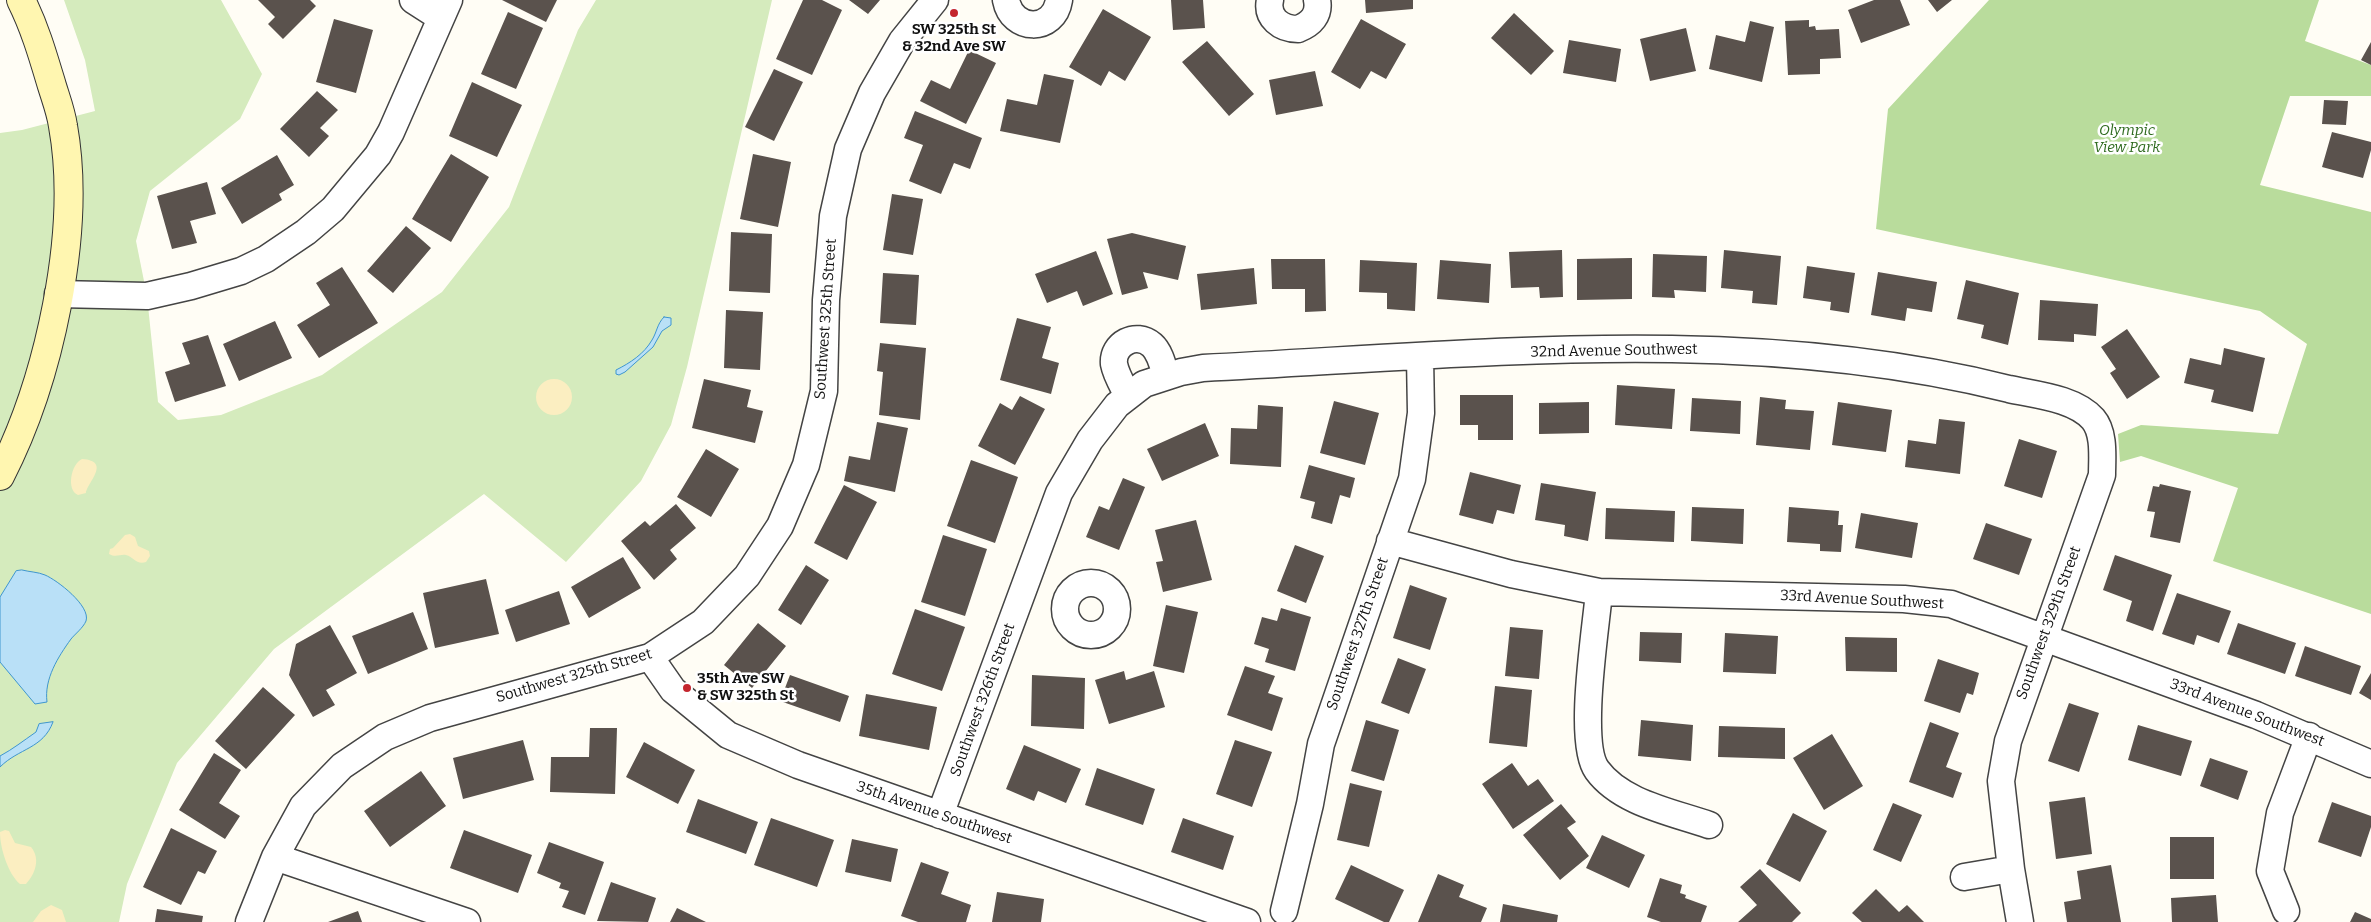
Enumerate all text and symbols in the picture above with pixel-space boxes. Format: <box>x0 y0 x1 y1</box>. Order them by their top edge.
marker: SW 325th St & 32nd Ave SW <box>948 7 960 19</box>
place label: SW 325th St & 32nd Ave SW <box>902 21 1006 56</box>
park label: Olympic View Park <box>2094 122 2160 157</box>
street label: Southwest 325th Street <box>811 238 841 400</box>
street label: 32nd Avenue Southwest <box>1530 341 1698 361</box>
street label: Southwest 329th Street <box>2013 544 2085 702</box>
street label: Southwest 327th Street <box>1323 555 1393 713</box>
street label: 33rd Avenue Southwest <box>1780 587 1944 613</box>
street label: Southwest 326th Street <box>947 621 1019 779</box>
street label: Southwest 325th Street <box>494 645 654 707</box>
place label: 35th Ave SW & SW 325th St <box>697 670 794 705</box>
street label: 33rd Avenue Southwest <box>2167 675 2327 751</box>
marker: 35th Ave SW & SW 325th St <box>681 682 693 694</box>
street label: 35th Avenue Southwest <box>854 778 1014 848</box>

